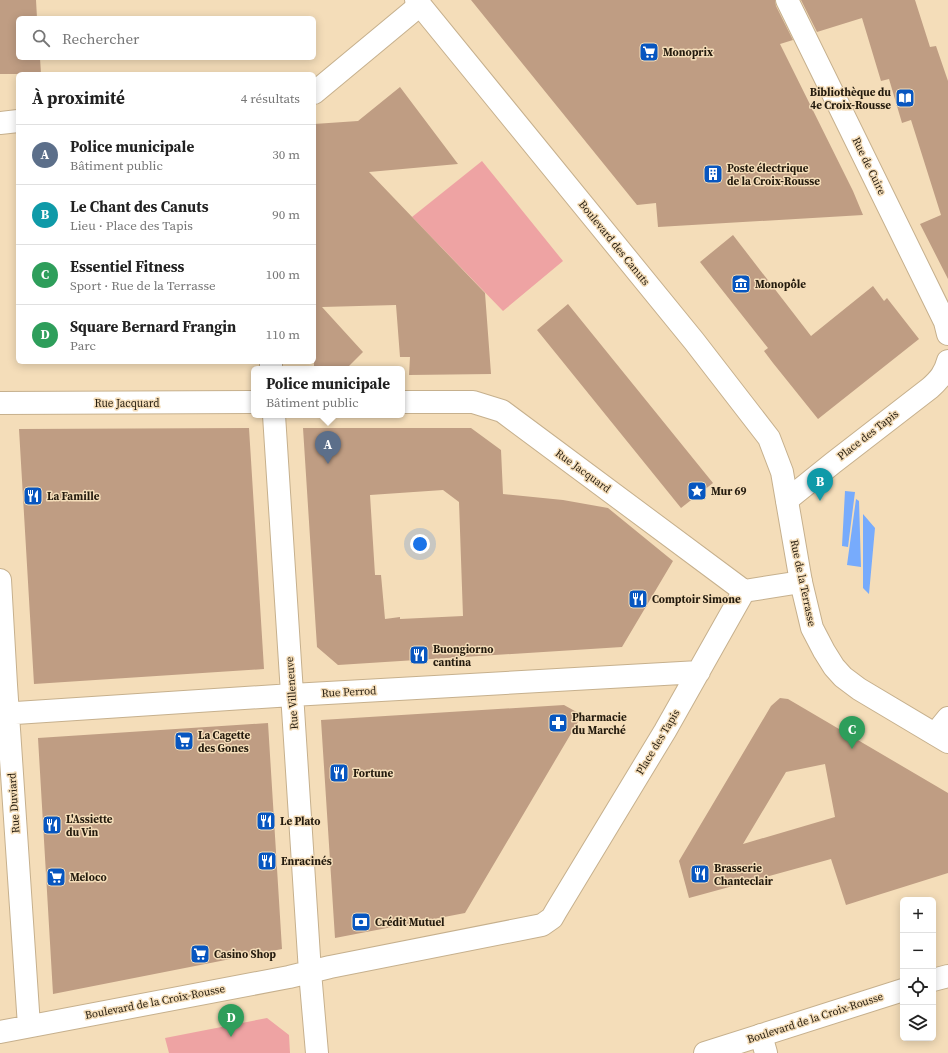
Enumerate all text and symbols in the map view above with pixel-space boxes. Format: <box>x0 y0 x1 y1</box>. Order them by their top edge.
search box <box>16 16 316 60</box>
icon: search <box>30 27 52 49</box>
text: Rechercher <box>62 28 139 49</box>
supermarket icon: Monoprix <box>638 41 660 63</box>
place label: Monoprix <box>663 45 713 60</box>
place label: Bibliothèque du 4e Croix-Rousse <box>810 85 891 113</box>
text: À proximité <box>32 86 125 110</box>
library icon: Bibliothèque du 4e Croix-Rousse <box>894 87 916 109</box>
text: 4 résultats <box>241 90 300 107</box>
street label: Rue de Cuire <box>849 135 890 198</box>
text: Police municipale <box>70 136 194 157</box>
text: A <box>41 146 49 163</box>
text: 30 m <box>272 146 300 163</box>
text: Bâtiment public <box>70 157 163 174</box>
place label: Poste électrique de la Croix-Rousse <box>727 161 820 189</box>
building icon: Poste électrique de la Croix-Rousse <box>702 163 724 185</box>
text: Le Chant des Canuts <box>70 196 209 217</box>
street label: Boulevard des Canuts <box>575 197 653 289</box>
text: B <box>41 206 49 223</box>
text: 90 m <box>272 206 300 223</box>
text: Lieu · Place des Tapis <box>70 217 193 234</box>
text: Essentiel Fitness <box>70 256 184 277</box>
text: C <box>41 266 49 283</box>
text: 100 m <box>266 266 300 283</box>
museum icon: Monopôle <box>730 273 752 295</box>
text: Sport · Rue de la Terrasse <box>70 277 216 294</box>
place label: Monopôle <box>755 277 806 292</box>
text: Square Bernard Frangin <box>70 316 236 337</box>
text: D <box>40 326 50 343</box>
text: 110 m <box>266 326 300 343</box>
text: Parc <box>70 337 96 354</box>
popup <box>251 366 405 418</box>
text: Police municipale <box>266 373 390 394</box>
text: Bâtiment public <box>266 394 359 411</box>
street label: Rue Jacquard <box>94 396 160 411</box>
street label: Place des Tapis <box>834 406 902 464</box>
pin: A <box>315 431 341 464</box>
street label: Rue Jacquard <box>552 446 614 497</box>
pin: B <box>807 468 833 501</box>
place icon: Mur 69 <box>686 480 708 502</box>
place label: Mur 69 <box>711 484 747 499</box>
restaurant icon: La Famille <box>22 485 44 507</box>
place label: La Famille <box>47 489 100 504</box>
your location <box>410 534 430 554</box>
street label: Rue de la Terrasse <box>786 538 820 628</box>
restaurant icon: Comptoir Simone <box>627 588 649 610</box>
place label: Comptoir Simone <box>652 592 741 607</box>
place label: Buongiorno cantina <box>433 642 493 670</box>
restaurant icon: Buongiorno cantina <box>408 644 430 666</box>
street label: Rue Villeneuve <box>282 656 302 730</box>
street label: Rue Perrod <box>321 683 378 701</box>
street label: Place des Tapis <box>633 706 684 777</box>
place label: Pharmacie du Marché <box>572 710 627 738</box>
pharmacy icon: Pharmacie du Marché <box>547 712 569 734</box>
pin: C <box>839 716 865 749</box>
place label: La Cagette des Gones <box>198 728 250 756</box>
supermarket icon: La Cagette des Gones <box>173 730 195 752</box>
restaurant icon: Fortune <box>328 762 350 784</box>
place label: Fortune <box>353 766 393 781</box>
street label: Rue Duviard <box>4 771 24 834</box>
restaurant icon: Le Plato <box>255 810 277 832</box>
place label: L'Assiette du Vin <box>66 812 113 840</box>
restaurant icon: L'Assiette du Vin <box>41 814 63 836</box>
place label: Le Plato <box>280 814 320 829</box>
restaurant icon: Enracinés <box>256 850 278 872</box>
place label: Enracinés <box>281 854 332 869</box>
place label: Brasserie Chanteclair <box>714 861 774 889</box>
restaurant icon: Brasserie Chanteclair <box>689 863 711 885</box>
supermarket icon: Meloco <box>45 866 67 888</box>
place label: Meloco <box>70 870 107 885</box>
map controls <box>900 897 936 1041</box>
button: + <box>900 897 936 933</box>
bank icon: Crédit Mutuel <box>350 911 372 933</box>
place label: Crédit Mutuel <box>375 915 445 930</box>
button: − <box>900 933 936 969</box>
supermarket icon: Casino Shop <box>189 943 211 965</box>
place label: Casino Shop <box>214 947 276 962</box>
button: locate <box>900 969 936 1005</box>
street label: Boulevard de la Croix-Rousse <box>84 981 227 1023</box>
street label: Boulevard de la Croix-Rousse <box>745 989 885 1047</box>
pin: D <box>218 1004 244 1037</box>
button: layers <box>900 1005 936 1041</box>

